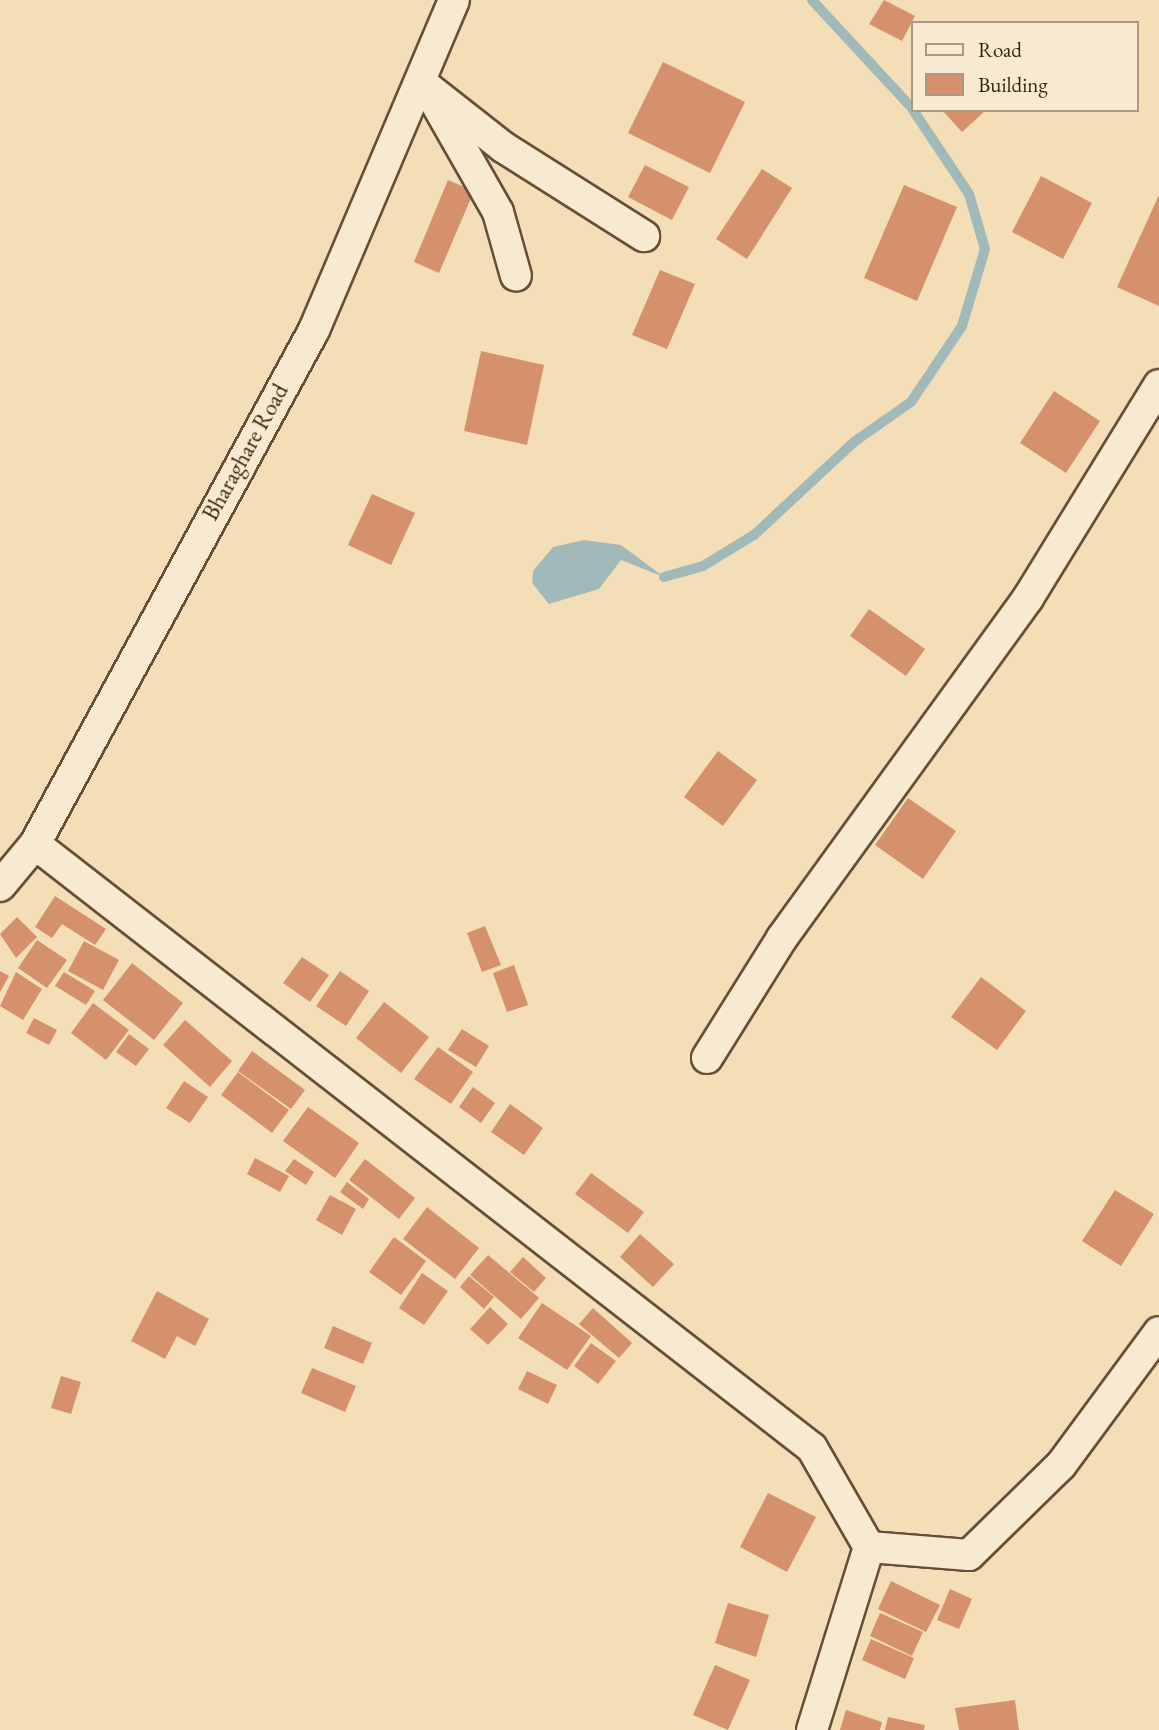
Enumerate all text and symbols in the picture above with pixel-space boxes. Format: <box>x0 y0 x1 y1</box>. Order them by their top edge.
legend <box>911 21 1138 112</box>
text: Road <box>978 36 1022 63</box>
text: Building <box>978 71 1048 98</box>
street label: Bharaghare Road <box>196 379 294 525</box>

